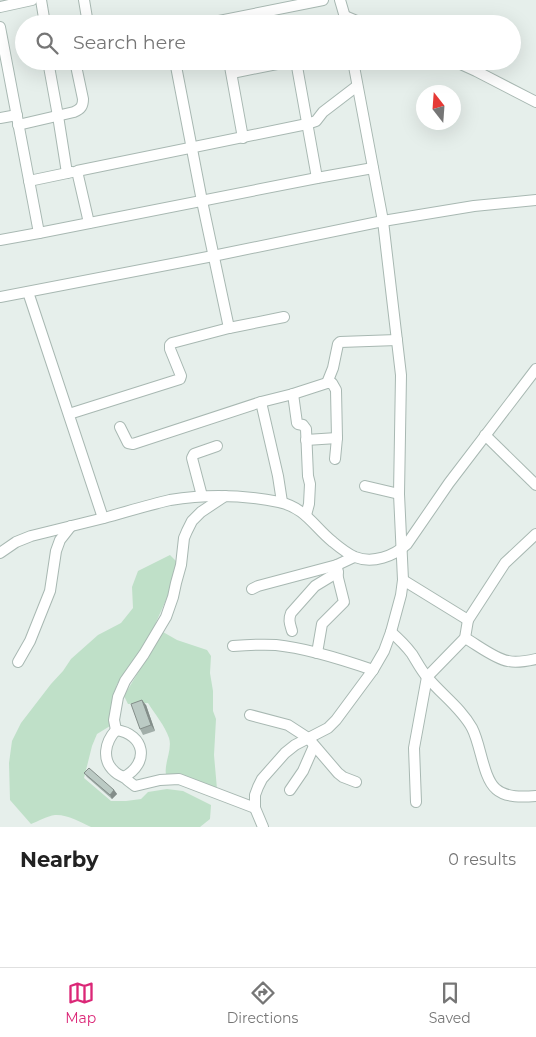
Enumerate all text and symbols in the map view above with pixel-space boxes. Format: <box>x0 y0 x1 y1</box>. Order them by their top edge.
search box <box>15 15 521 70</box>
icon: search <box>33 29 61 57</box>
text: Search here <box>73 31 186 54</box>
north arrow <box>416 85 461 130</box>
text: Nearby <box>20 847 99 872</box>
text: 0 results <box>448 850 516 869</box>
tab: Map <box>65 979 96 1027</box>
tab: Directions <box>227 979 298 1027</box>
tab: Saved <box>429 979 471 1027</box>

